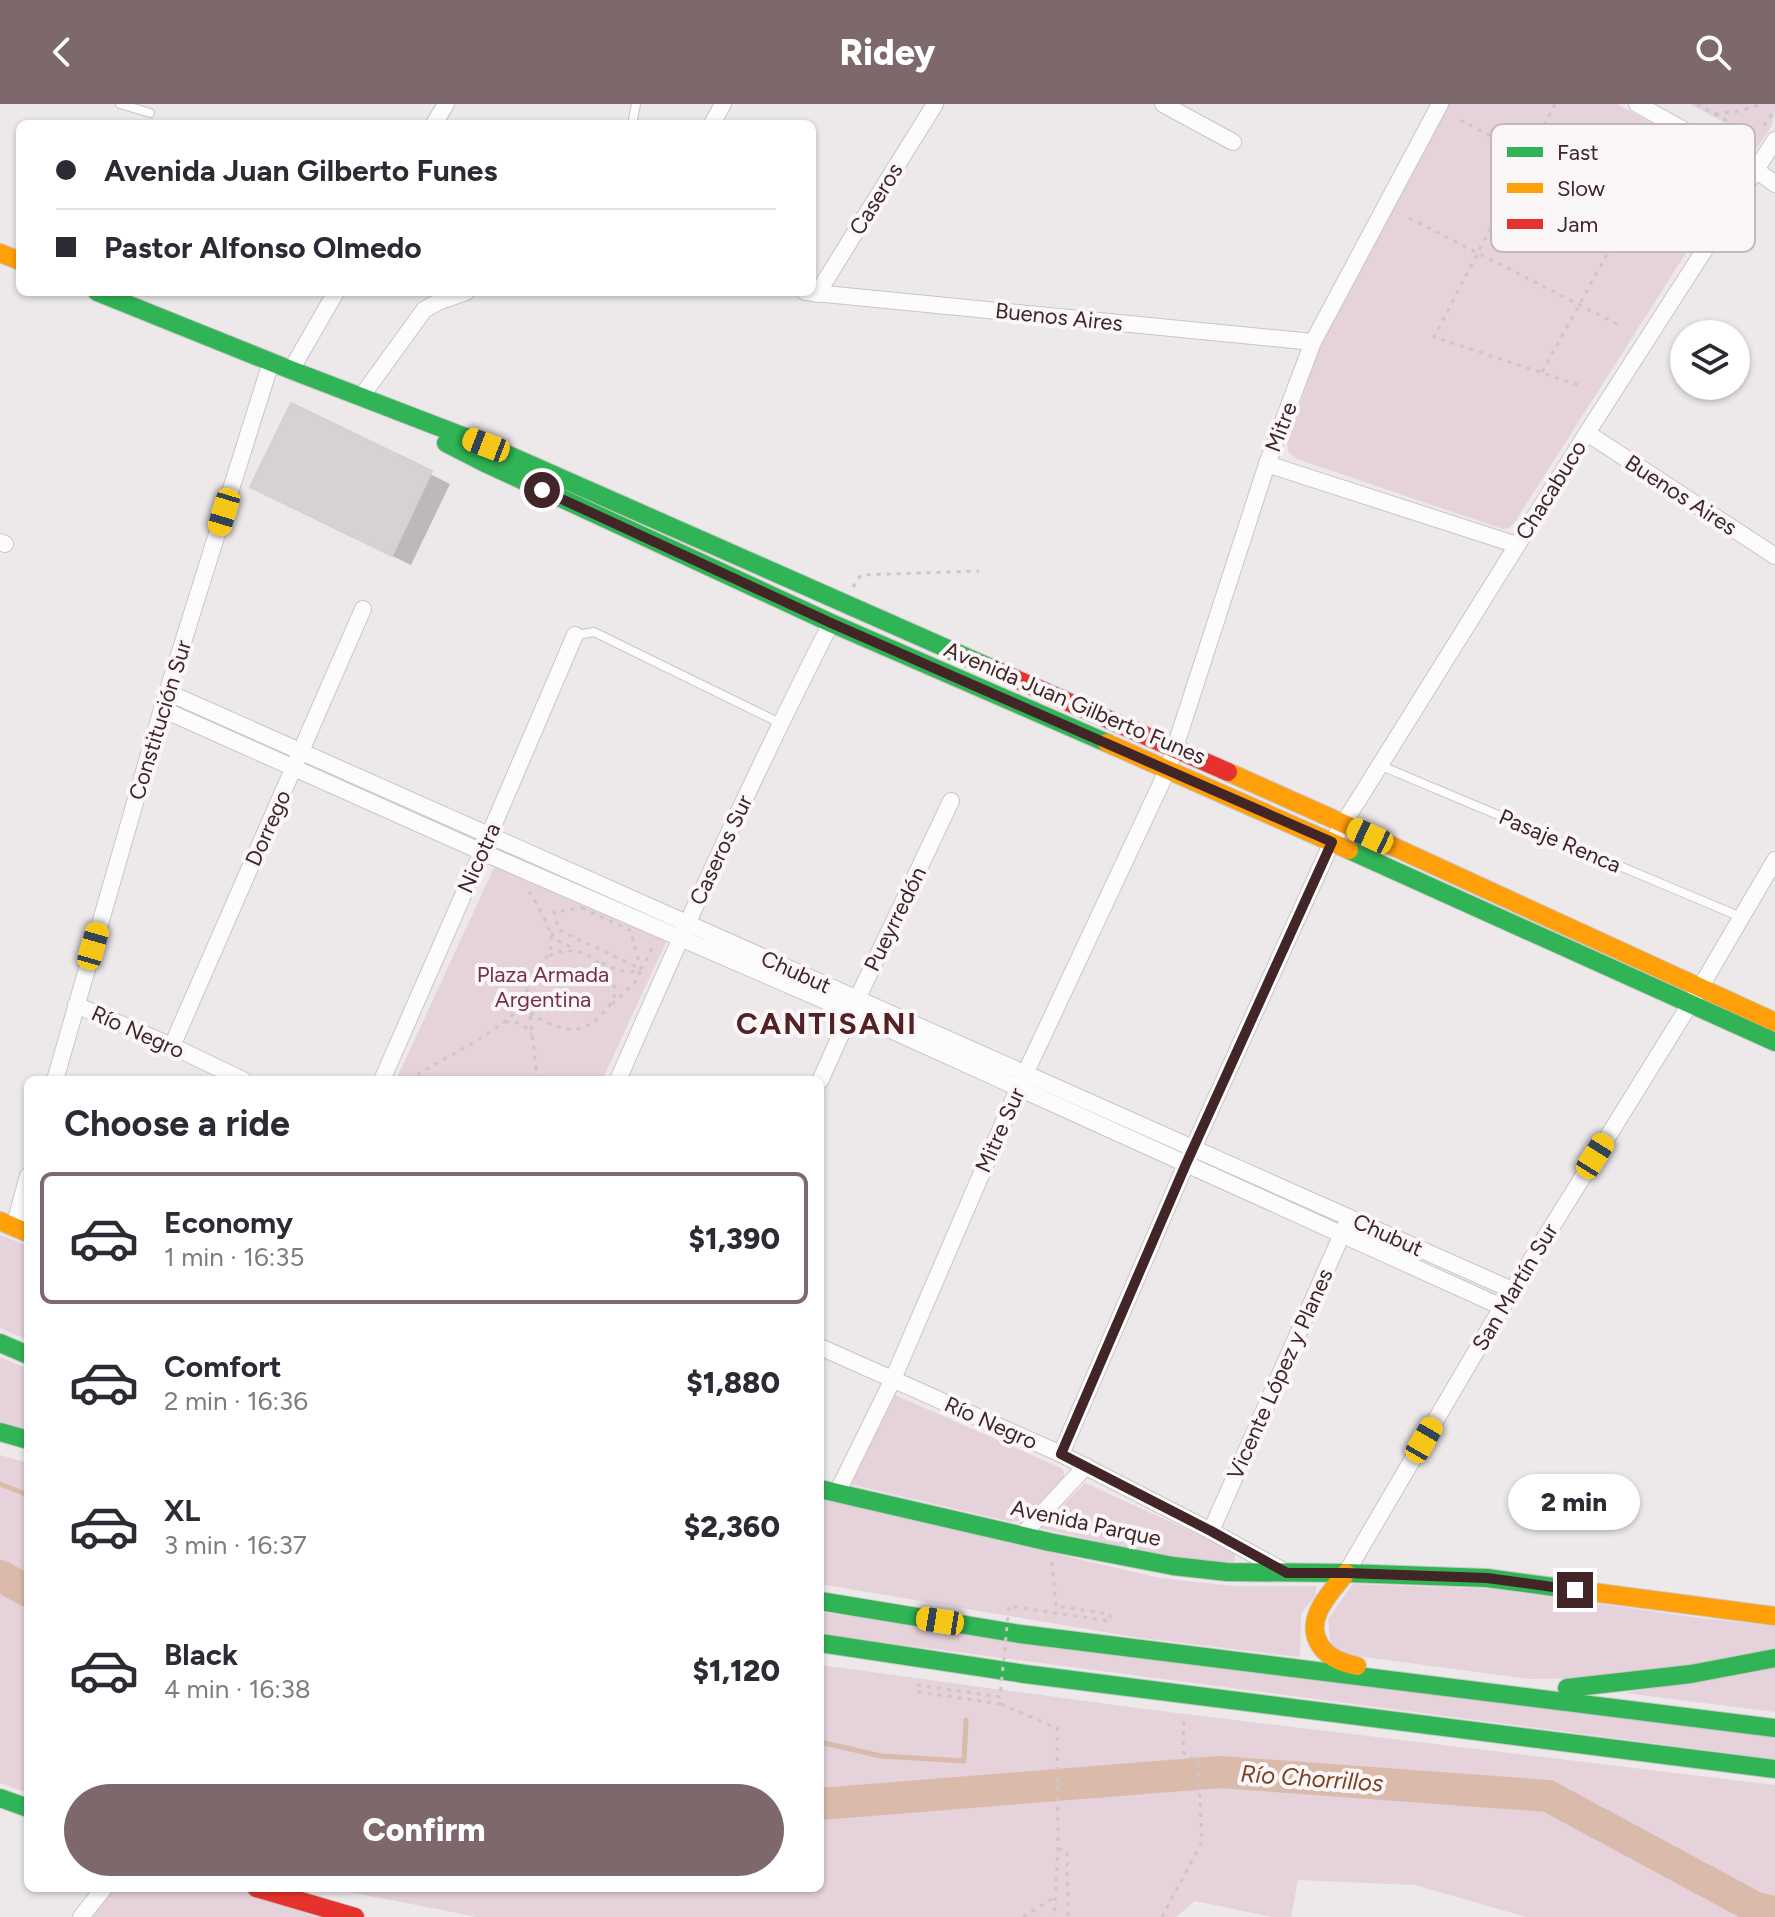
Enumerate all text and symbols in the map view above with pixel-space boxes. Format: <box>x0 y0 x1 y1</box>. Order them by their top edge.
icon: back <box>40 30 84 74</box>
icon: search <box>1691 30 1735 74</box>
text: Ridey <box>840 31 935 74</box>
legend <box>1491 124 1755 252</box>
text: Fast <box>1557 139 1599 166</box>
text: Avenida Juan Gilberto Funes <box>104 152 497 189</box>
street label: Caseros <box>843 158 909 240</box>
text: Slow <box>1557 175 1606 202</box>
text: Jam <box>1557 211 1598 238</box>
text: Pastor Alfonso Olmedo <box>104 229 422 266</box>
street label: Buenos Aires <box>994 297 1124 337</box>
map controls <box>1670 320 1750 400</box>
button: layers <box>1670 320 1750 400</box>
street label: Mitre <box>1259 398 1303 456</box>
car <box>459 425 513 465</box>
street label: Chacabuco <box>1510 435 1592 545</box>
street label: Buenos Aires <box>1620 449 1742 541</box>
route start <box>524 472 560 508</box>
car <box>206 486 242 538</box>
street label: Constitución Sur <box>123 636 197 803</box>
street label: Avenida Juan Gilberto Funes <box>940 636 1210 770</box>
street label: Dorrego <box>239 786 297 870</box>
street label: Caseros Sur <box>684 790 759 909</box>
street label: Pasaje Renca <box>1495 803 1625 879</box>
car <box>1343 815 1397 857</box>
street label: Nicotra <box>452 819 506 897</box>
street label: Pueyrredón <box>858 862 932 976</box>
car <box>75 920 111 972</box>
street label: Chubut <box>757 945 835 999</box>
park label: Plaza Armada Argentina <box>477 961 609 1013</box>
street label: Río Negro <box>87 999 189 1065</box>
district label: CANTISANI <box>736 1005 918 1042</box>
street label: Mitre Sur <box>969 1083 1031 1177</box>
text: Choose a ride <box>64 1102 290 1145</box>
car <box>1572 1129 1618 1183</box>
icon: car <box>68 1202 140 1274</box>
text: Economy <box>164 1204 293 1241</box>
street label: Chubut <box>1349 1208 1427 1262</box>
street label: San Martín Sur <box>1466 1218 1564 1356</box>
text: $1,390 <box>689 1220 780 1257</box>
text: 1 min · 16:35 <box>164 1241 304 1273</box>
street label: Vicente López y Planes <box>1221 1264 1339 1484</box>
icon: car <box>68 1346 140 1418</box>
text: Comfort <box>164 1348 282 1385</box>
text: $1,880 <box>686 1364 780 1401</box>
text: 2 min · 16:36 <box>164 1385 308 1417</box>
street label: Río Negro <box>940 1390 1042 1456</box>
car <box>1402 1413 1446 1467</box>
callout: 2 min <box>1509 1474 1641 1530</box>
text: 2 min <box>1541 1486 1607 1518</box>
icon: car <box>68 1490 140 1562</box>
text: XL <box>164 1492 200 1529</box>
street label: Avenida Parque <box>1008 1494 1164 1552</box>
text: $2,360 <box>684 1508 780 1545</box>
text: 3 min · 16:37 <box>164 1529 307 1561</box>
route end <box>1557 1572 1593 1608</box>
car <box>914 1605 966 1637</box>
icon: car <box>68 1634 140 1706</box>
text: Black <box>164 1636 238 1673</box>
text: $1,120 <box>693 1652 780 1689</box>
text: 4 min · 16:38 <box>164 1673 311 1705</box>
water label: Río Chorrillos <box>1240 1759 1384 1797</box>
button: Confirm <box>64 1784 784 1876</box>

